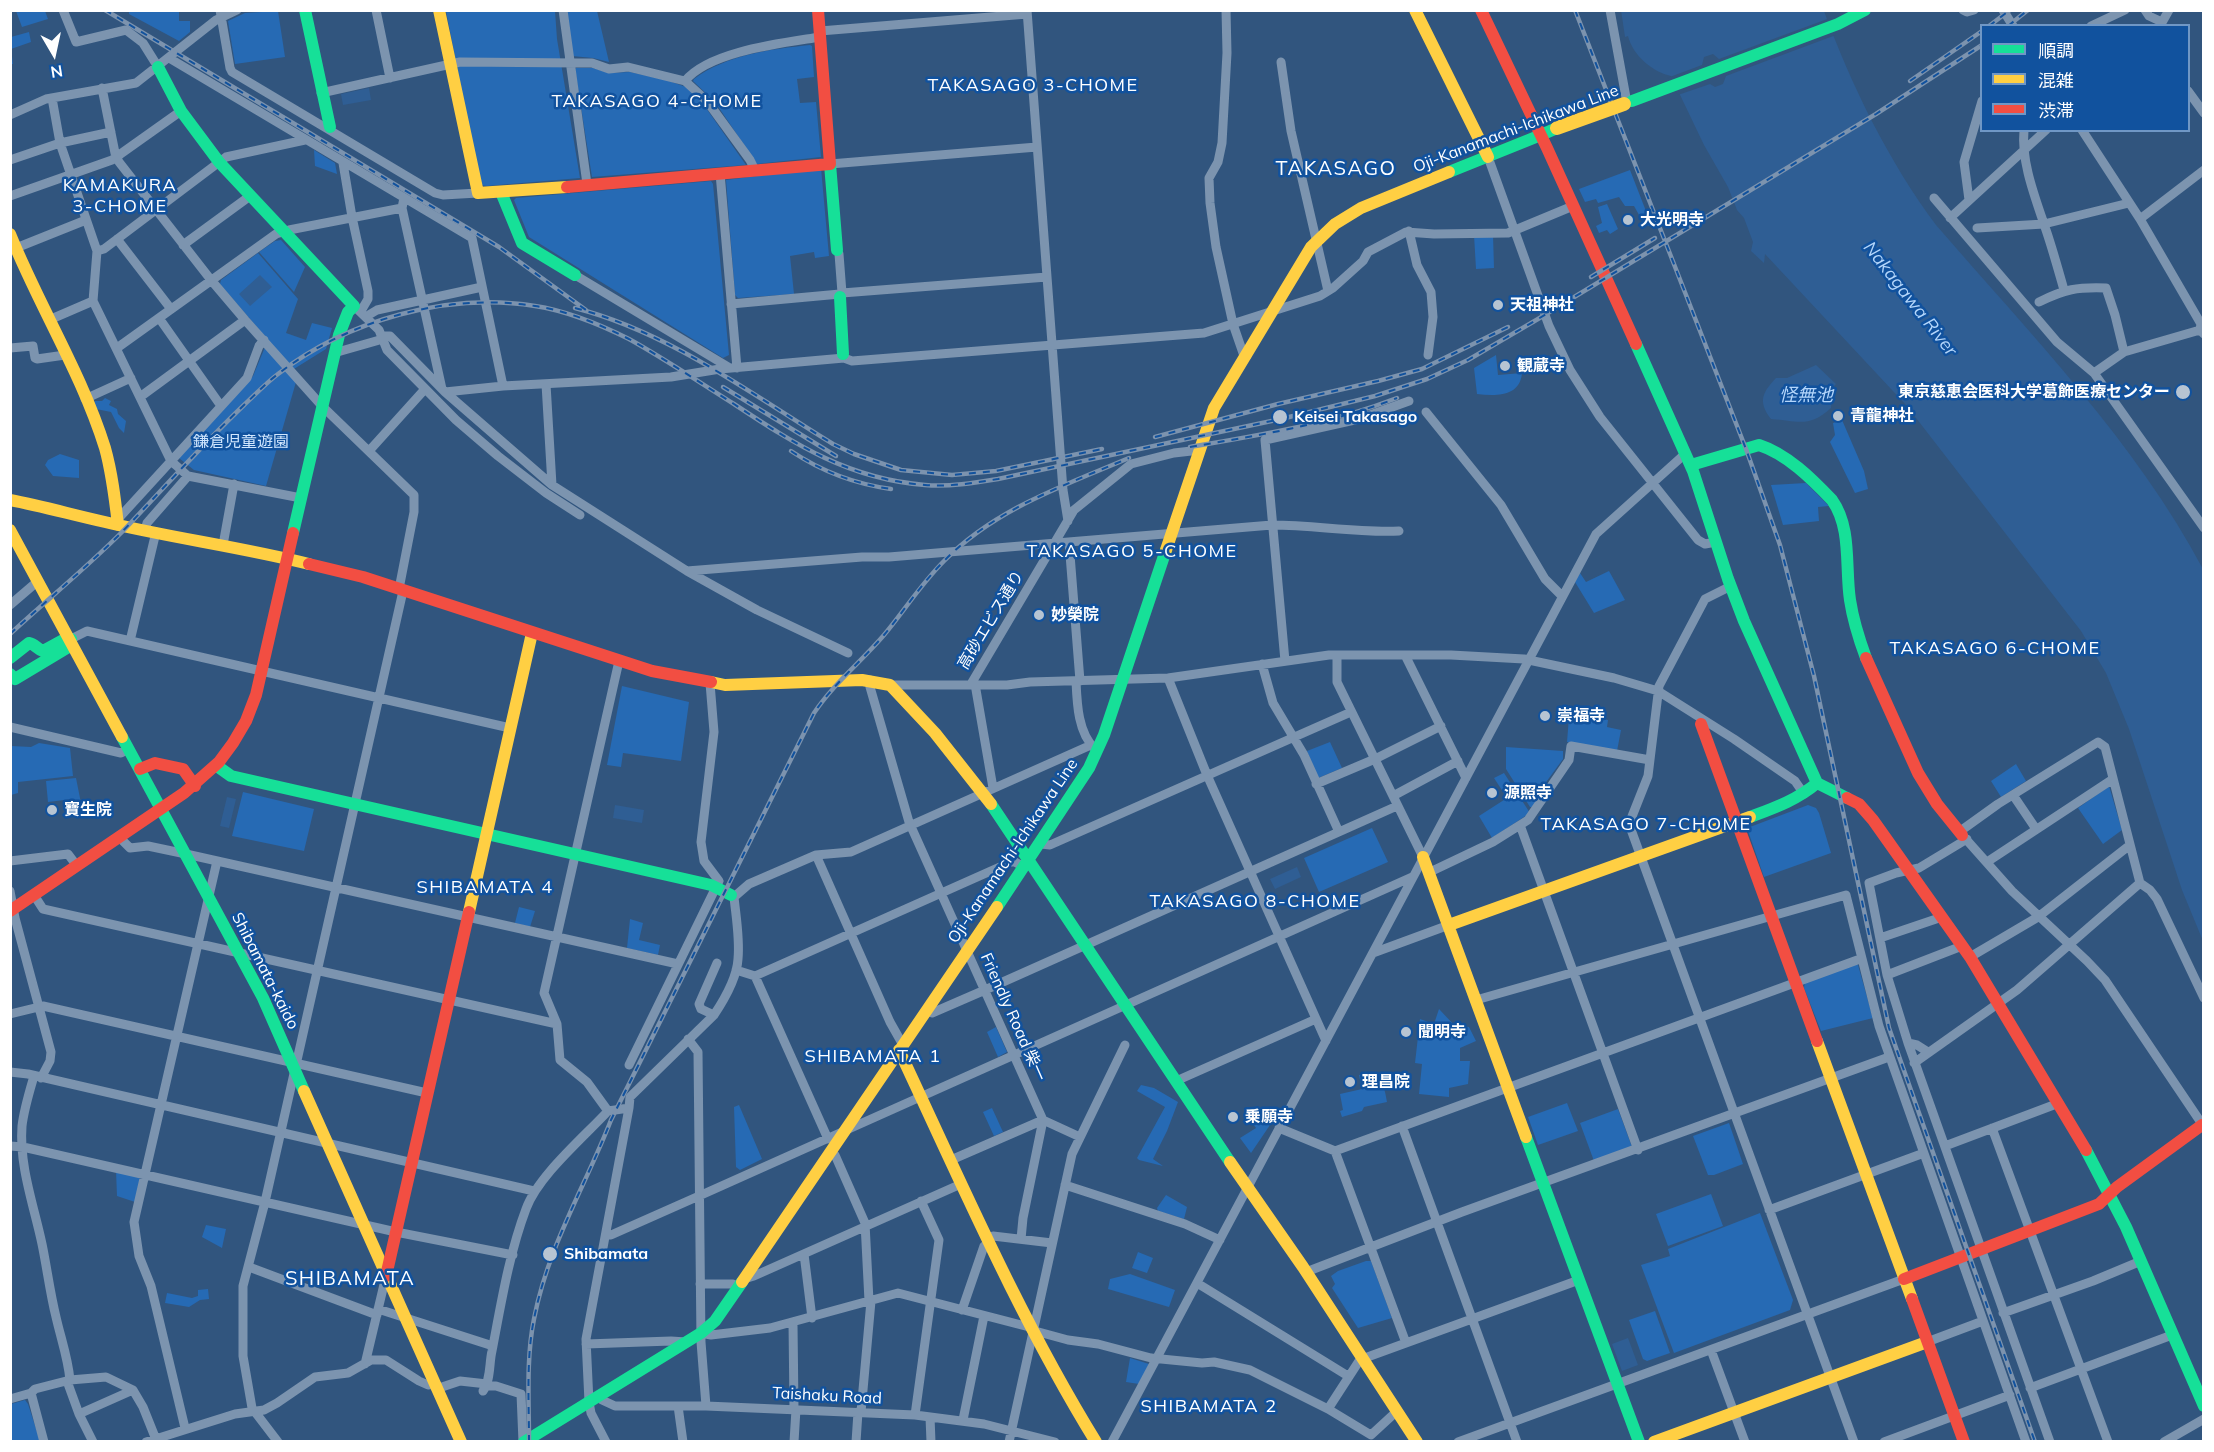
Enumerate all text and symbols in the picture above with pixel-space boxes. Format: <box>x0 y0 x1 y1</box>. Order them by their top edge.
north arrow <box>24 24 84 84</box>
legend <box>1980 24 2190 132</box>
text: 順調 <box>2038 39 2074 62</box>
text: N <box>49 61 64 83</box>
text: 混雑 <box>2038 69 2074 92</box>
district label: TAKASAGO 3-CHOME <box>927 75 1139 97</box>
street label: Oji-Kanamachi-Ichikawa Line <box>1411 81 1621 177</box>
district label: TAKASAGO 4-CHOME <box>551 91 763 113</box>
text: 渋滞 <box>2038 99 2074 122</box>
district label: TAKASAGO <box>1276 157 1396 181</box>
district label: KAMAKURA 3-CHOME <box>63 175 177 218</box>
place label: 大光明寺 <box>1640 210 1704 230</box>
marker: 大光明寺 <box>1621 213 1635 227</box>
water label: Nakagawa River <box>1859 237 1961 361</box>
place label: 天祖神社 <box>1510 295 1574 315</box>
marker: 天祖神社 <box>1491 298 1505 312</box>
place label: 観蔵寺 <box>1517 356 1565 376</box>
marker: 観蔵寺 <box>1498 359 1512 373</box>
place label: 東京慈恵会医科大学葛飾医療センター <box>1898 382 2170 402</box>
marker: 東京慈恵会医科大学葛飾医療センター <box>2174 383 2192 401</box>
water label: 怪無池 <box>1779 385 1833 407</box>
place label: 青龍神社 <box>1850 406 1914 426</box>
place label: Keisei Takasago <box>1294 407 1417 427</box>
marker: Keisei Takasago <box>1271 408 1289 426</box>
marker: 青龍神社 <box>1831 409 1845 423</box>
park label: 鎌倉児童遊園 <box>193 432 289 452</box>
district label: TAKASAGO 5-CHOME <box>1026 541 1238 563</box>
street label: 高砂エビス通り <box>954 567 1028 673</box>
place label: 妙榮院 <box>1051 605 1099 625</box>
marker: 妙榮院 <box>1032 608 1046 622</box>
district label: TAKASAGO 6-CHOME <box>1889 638 2101 660</box>
place label: 崇福寺 <box>1557 706 1605 726</box>
marker: 崇福寺 <box>1538 709 1552 723</box>
street label: Oji-Kanamachi-Ichikawa Line <box>944 755 1082 947</box>
place label: 源照寺 <box>1504 783 1552 803</box>
marker: 源照寺 <box>1485 786 1499 800</box>
place label: 寶生院 <box>64 800 112 820</box>
marker: 寶生院 <box>45 803 59 817</box>
district label: TAKASAGO 7-CHOME <box>1540 814 1752 836</box>
district label: SHIBAMATA 4 <box>416 877 554 899</box>
district label: TAKASAGO 8-CHOME <box>1149 891 1361 913</box>
street label: Shibamata-kaido <box>227 909 303 1033</box>
street label: Friendly Road 柴一 <box>976 950 1050 1084</box>
place label: 聞明寺 <box>1418 1022 1466 1042</box>
marker: 聞明寺 <box>1399 1025 1413 1039</box>
district label: SHIBAMATA 1 <box>804 1046 942 1068</box>
place label: 理昌院 <box>1362 1072 1410 1092</box>
marker: 理昌院 <box>1343 1075 1357 1089</box>
place label: 乗願寺 <box>1245 1107 1293 1127</box>
marker: 乗願寺 <box>1226 1110 1240 1124</box>
place label: Shibamata <box>564 1244 648 1264</box>
marker: Shibamata <box>541 1245 559 1263</box>
district label: SHIBAMATA <box>285 1267 415 1291</box>
street label: Taishaku Road <box>772 1384 882 1408</box>
district label: SHIBAMATA 2 <box>1140 1396 1278 1418</box>

